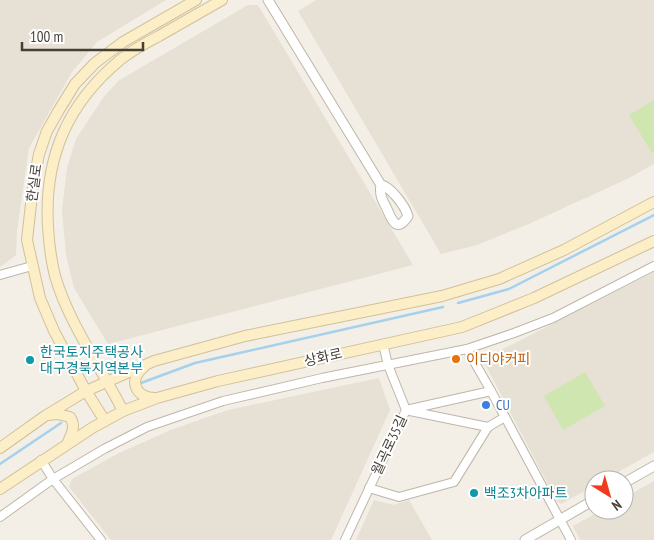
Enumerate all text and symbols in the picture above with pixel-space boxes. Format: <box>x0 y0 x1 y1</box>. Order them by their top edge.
scale bar <box>22 20 144 52</box>
text: 100 m <box>30 27 63 46</box>
street label: 한실로 <box>22 162 46 203</box>
place label: 한국토지주택공사 대구경북지역본부 <box>40 343 143 377</box>
street label: 상화로 <box>302 344 344 370</box>
place label: 이디야커피 <box>466 350 530 368</box>
marker: 이디야커피 <box>450 353 462 365</box>
marker: 한국토지주택공사 대구경북지역본부 <box>24 354 36 366</box>
place label: CU <box>496 396 510 414</box>
marker: CU <box>480 399 492 411</box>
street label: 월곡로35길 <box>367 412 411 478</box>
north arrow <box>584 470 634 520</box>
place label: 백조3차아파트 <box>484 484 568 502</box>
marker: 백조3차아파트 <box>468 487 480 499</box>
text: N <box>608 496 625 515</box>

